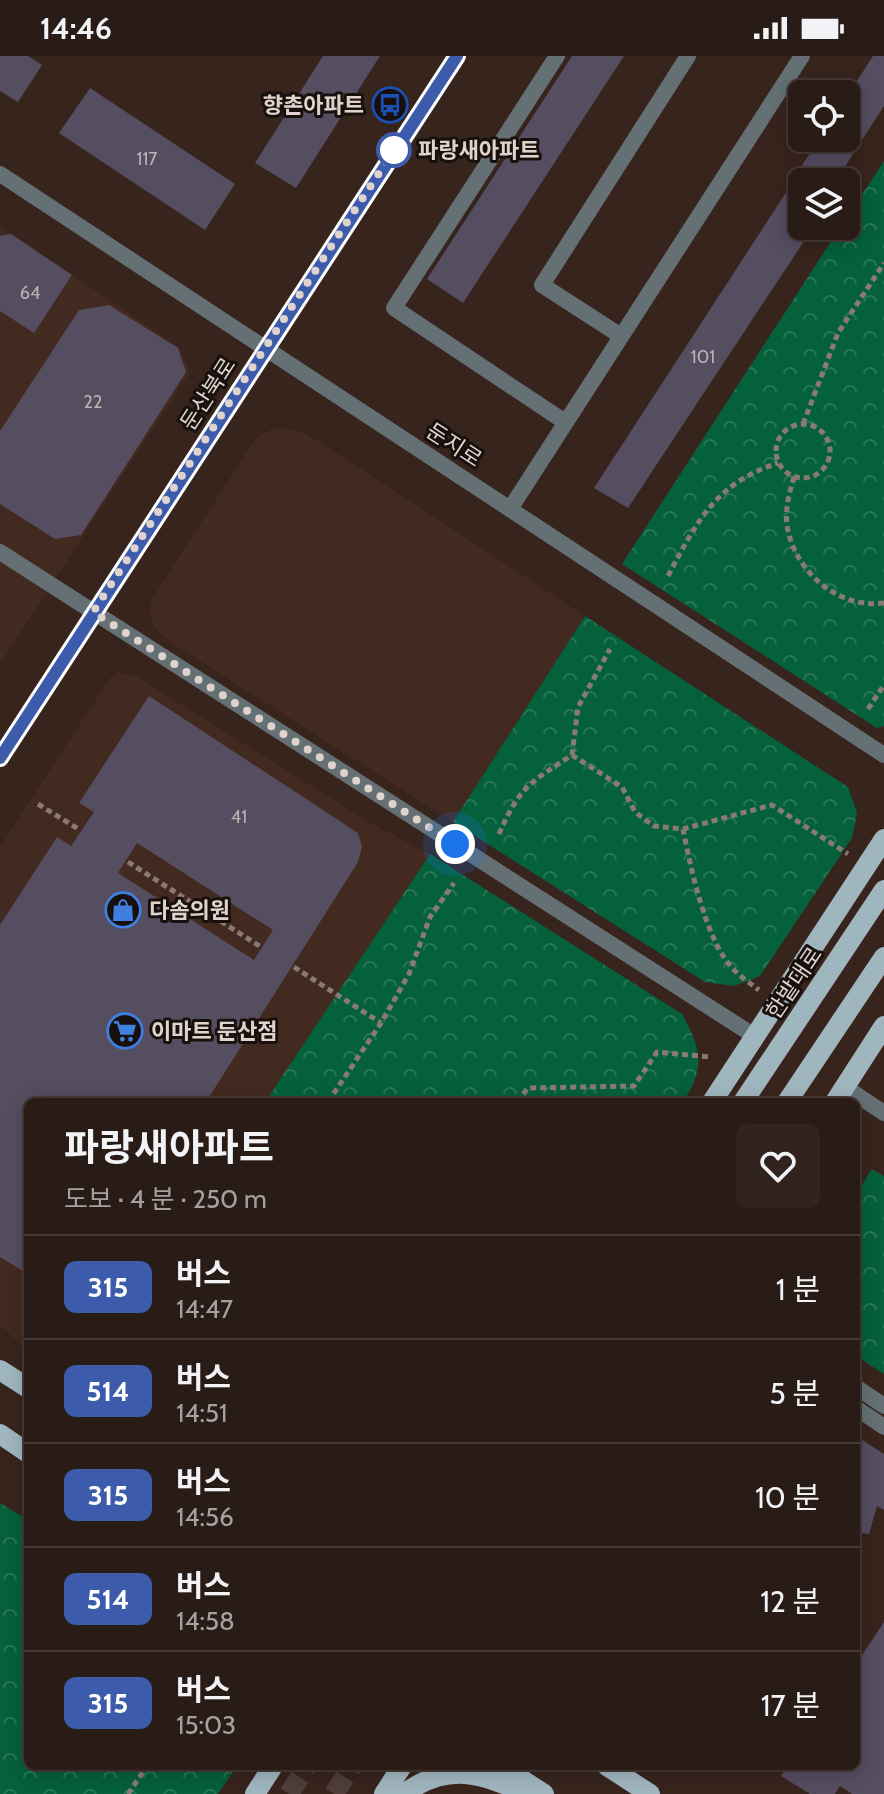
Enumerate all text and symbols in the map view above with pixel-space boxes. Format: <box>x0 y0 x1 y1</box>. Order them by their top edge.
text: 14:46 <box>40 10 112 47</box>
map controls <box>788 80 860 240</box>
button: locate <box>788 80 860 152</box>
bus stop icon: 향촌아파트 <box>371 86 409 124</box>
place label: 향촌아파트 <box>263 92 364 119</box>
marker: 파랑새아파트 <box>377 133 411 167</box>
place label: 파랑새아파트 <box>418 137 539 164</box>
house number: 117 <box>137 148 157 170</box>
button: layers <box>788 168 860 240</box>
house number: 64 <box>20 282 40 304</box>
house number: 101 <box>691 346 715 368</box>
street label: 둔산북로 <box>175 353 241 435</box>
house number: 22 <box>84 391 102 413</box>
street label: 둔지로 <box>421 417 487 473</box>
house number: 41 <box>231 806 247 828</box>
your location <box>435 824 475 864</box>
shop icon: 다솜의원 <box>104 891 142 929</box>
place label: 다솜의원 <box>149 897 230 924</box>
street label: 한밭대로 <box>760 942 828 1024</box>
supermarket icon: 이마트 둔산점 <box>106 1012 144 1050</box>
place label: 이마트 둔산점 <box>151 1018 277 1045</box>
text: 파랑새아파트 <box>64 1124 274 1171</box>
button: heart <box>736 1124 820 1208</box>
text: 도보 · 4 분 · 250 m <box>64 1183 267 1215</box>
text: 버스 <box>176 1255 231 1292</box>
text: 315 <box>88 1270 128 1304</box>
text: 1 분 <box>776 1271 820 1308</box>
text: 14:47 <box>176 1293 233 1325</box>
text: 버스 <box>176 1359 231 1396</box>
text: 514 <box>87 1374 129 1408</box>
text: 5 분 <box>769 1375 820 1412</box>
text: 14:51 <box>176 1397 227 1429</box>
text: 버스 <box>176 1463 231 1500</box>
text: 315 <box>88 1478 128 1512</box>
text: 10 분 <box>755 1479 820 1516</box>
text: 14:56 <box>176 1501 234 1533</box>
text: 버스 <box>176 1567 231 1604</box>
text: 514 <box>87 1582 129 1616</box>
text: 12 분 <box>760 1583 820 1620</box>
text: 14:58 <box>176 1605 235 1637</box>
text: 버스 <box>176 1671 231 1708</box>
text: 315 <box>88 1686 128 1720</box>
text: 17 분 <box>761 1687 820 1724</box>
text: 15:03 <box>176 1709 236 1741</box>

